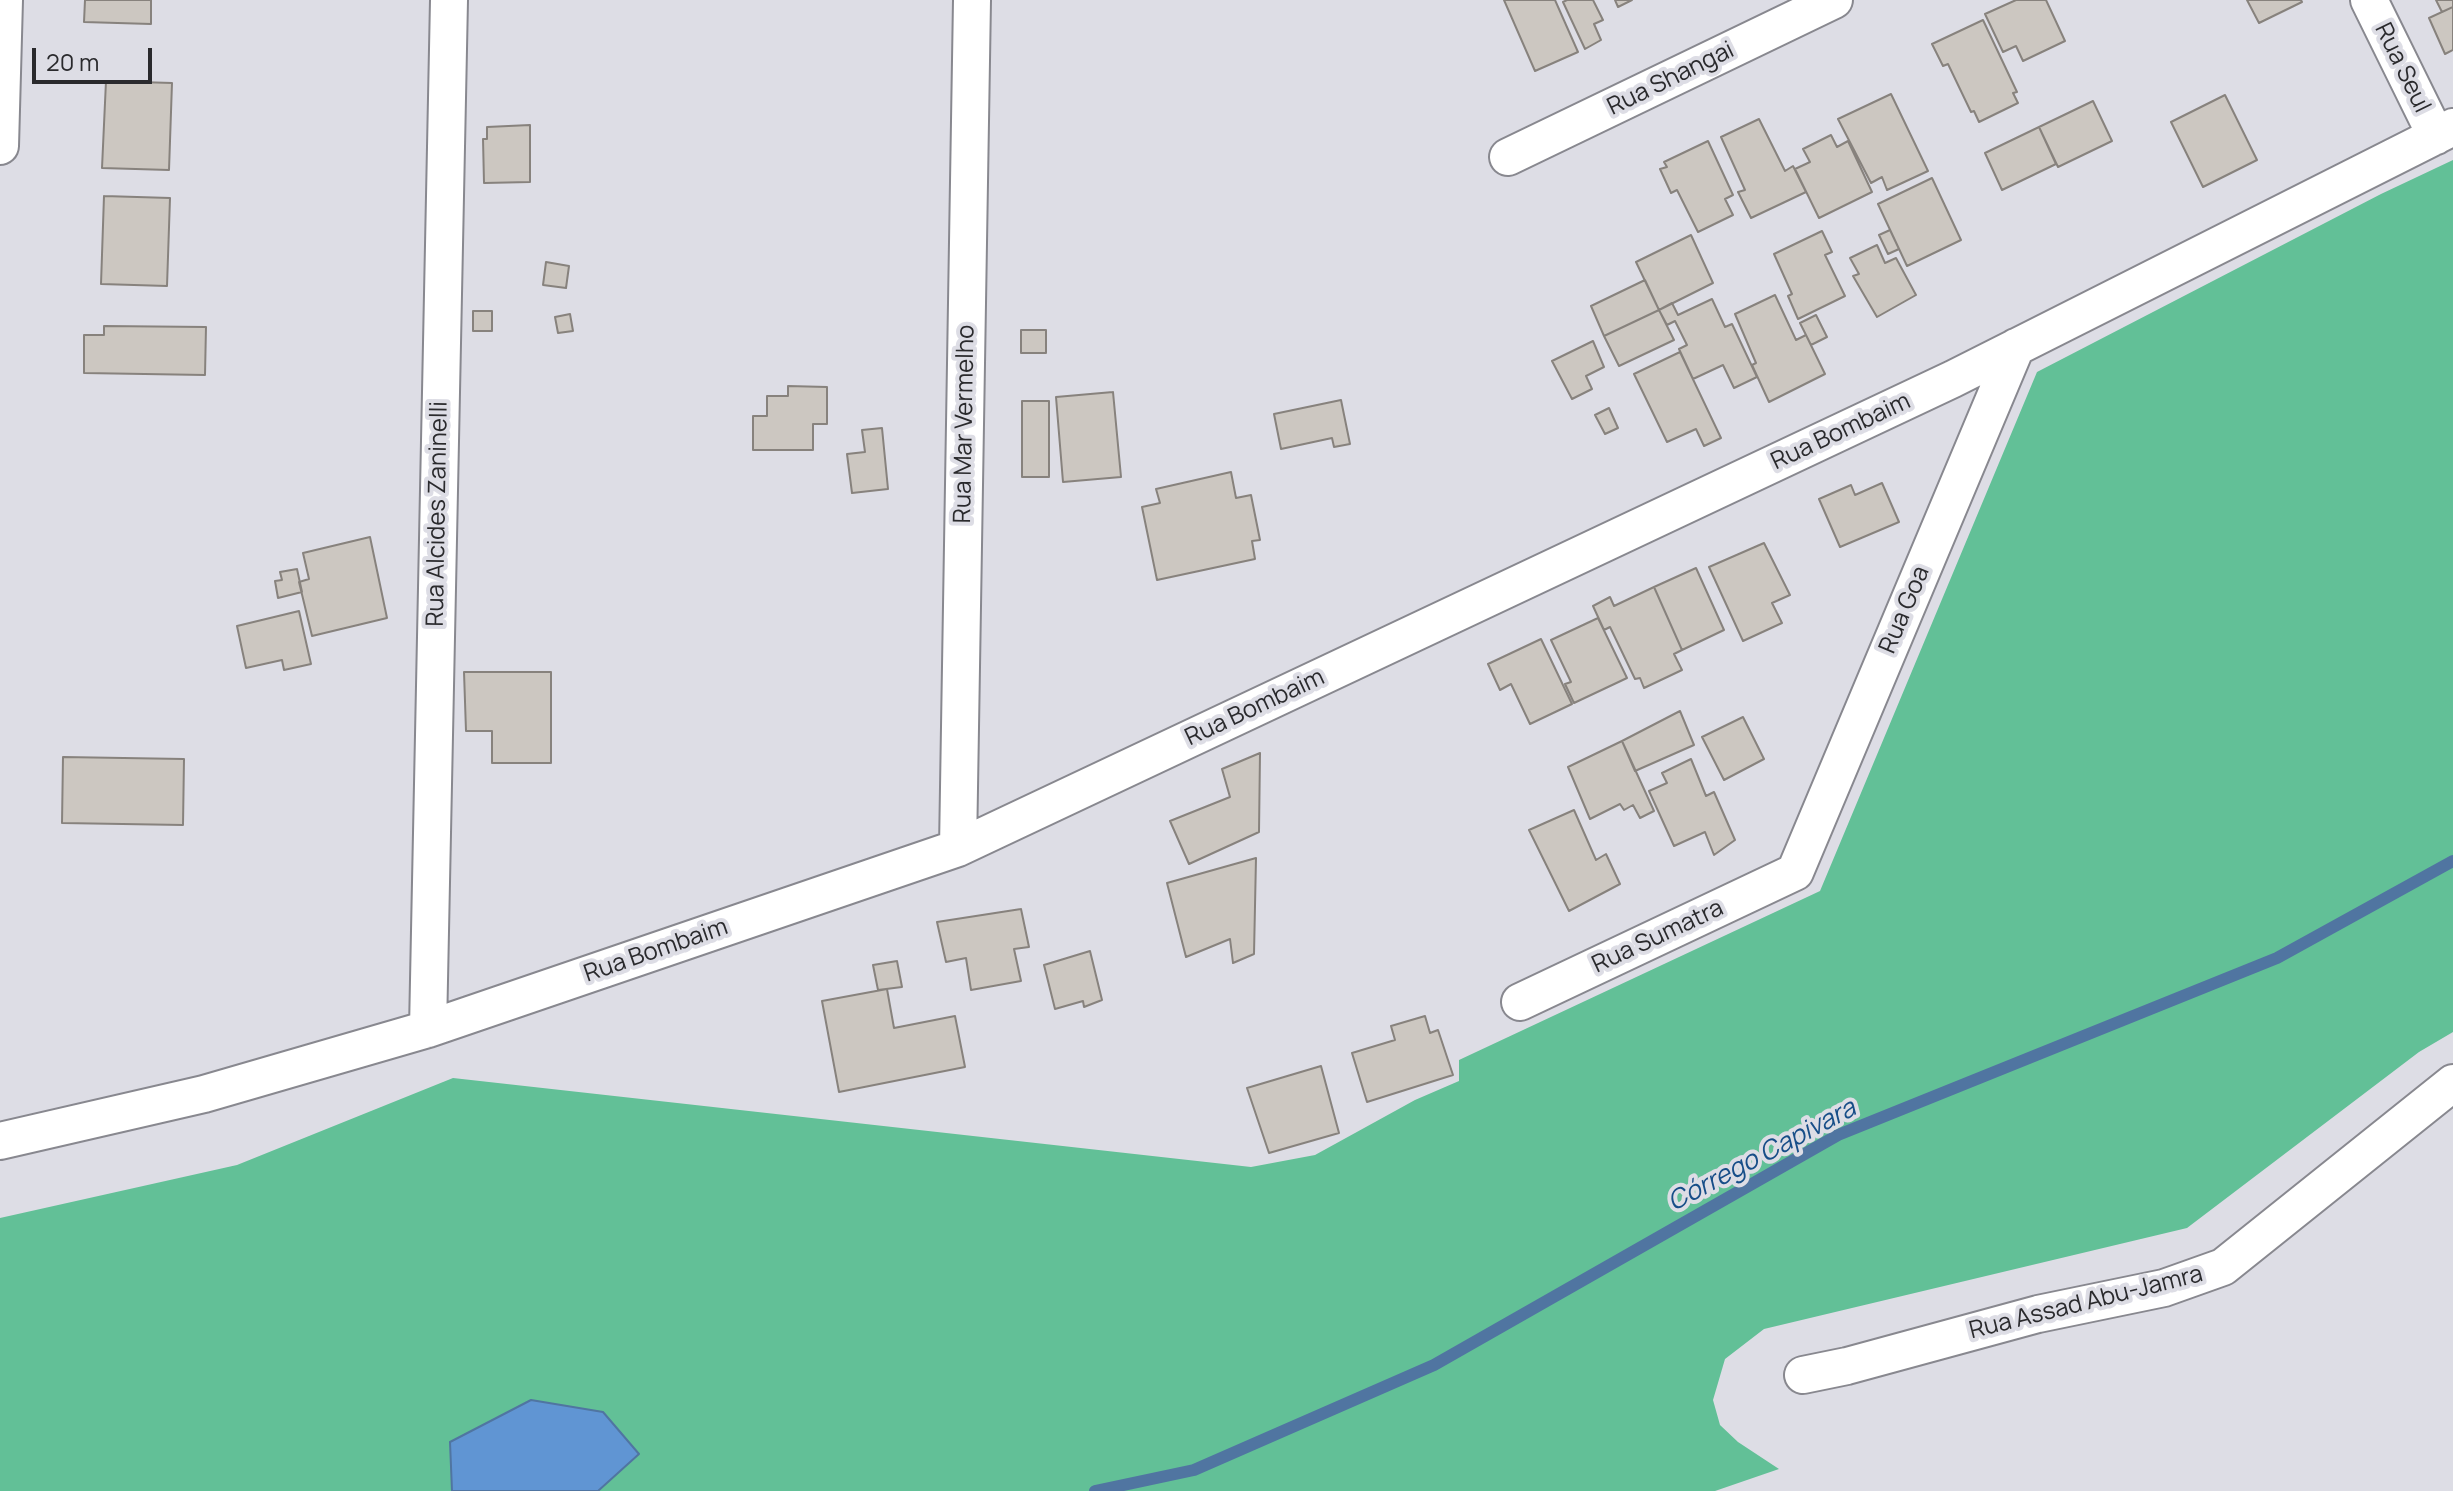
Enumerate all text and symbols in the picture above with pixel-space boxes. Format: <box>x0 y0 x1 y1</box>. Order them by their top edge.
street label: Rua Seul <box>2368 18 2436 118</box>
scale bar <box>36 32 156 82</box>
street label: Rua Shangai <box>1603 36 1739 122</box>
text: 20 m <box>46 45 99 78</box>
street label: Rua Mar Vermelho <box>949 324 981 524</box>
street label: Rua Bombaim <box>1767 387 1915 477</box>
street label: Rua Alcides Zaninelli <box>422 401 454 627</box>
street label: Rua Goa <box>1874 562 1936 658</box>
street label: Rua Bombaim <box>1181 663 1329 753</box>
street label: Rua Sumatra <box>1588 894 1728 980</box>
street label: Rua Bombaim <box>580 913 732 989</box>
water label: Córrego Capivara <box>1663 1093 1861 1219</box>
street label: Rua Assad Abu-Jamra <box>1966 1260 2206 1346</box>

